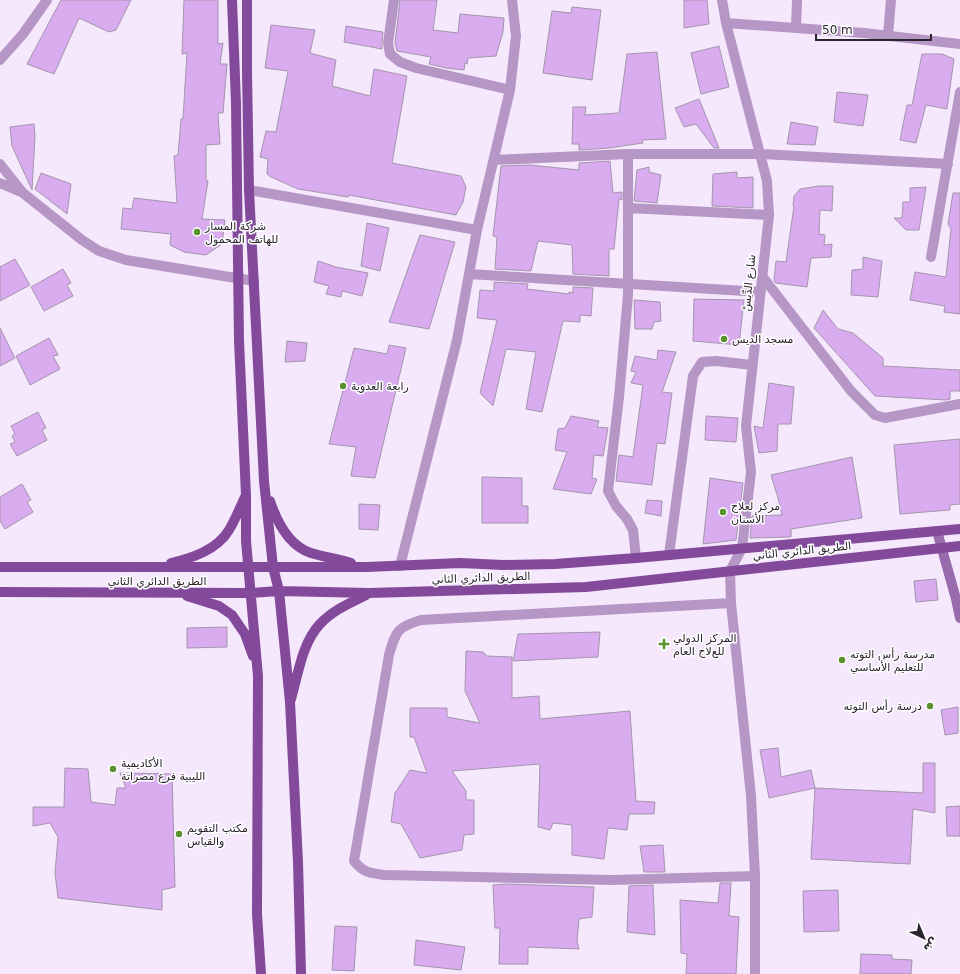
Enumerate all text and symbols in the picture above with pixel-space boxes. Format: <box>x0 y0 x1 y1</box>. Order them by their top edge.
scale bar <box>816 16 931 42</box>
text: 50 m <box>822 23 853 37</box>
place label: شركة المسار للهاتف المحمول <box>204 220 278 246</box>
marker: شركة المسار للهاتف المحمول <box>192 227 202 237</box>
street label: شارع الدِّيسْ <box>740 254 758 312</box>
place label: مسجد الديس <box>732 333 793 346</box>
marker: مسجد الديس <box>719 334 729 344</box>
place label: رابعة العدوية <box>351 380 409 393</box>
marker: رابعة العدوية <box>338 381 348 391</box>
place label: مركز لعلاج الأسنان <box>731 500 780 526</box>
marker: مركز لعلاج الأسنان <box>718 507 728 517</box>
street label: الطريق الدائري الثاني <box>752 539 852 564</box>
street label: الطريق الدائري الثاني <box>431 570 531 587</box>
street label: الطريق الدائري الثاني <box>107 575 207 589</box>
place label: المركز الدولي للعﻻج العام <box>673 632 737 658</box>
marker: المركز الدولي للعﻻج العام <box>658 638 670 650</box>
place label: مدرسة رأس التوته للتعليم الأساسي <box>850 647 935 674</box>
marker: مدرسة رأس التوته للتعليم الأساسي <box>837 655 847 665</box>
place label: درسة رأس التوته <box>844 699 922 713</box>
marker: درسة رأس التوته <box>925 701 935 711</box>
place label: الأكاديمية الليبية فرع مصراتة <box>121 756 205 783</box>
marker: الأكاديمية الليبية فرع مصراتة <box>108 764 118 774</box>
place label: مكتب التقويم والقياس <box>187 822 248 848</box>
marker: مكتب التقويم والقياس <box>174 829 184 839</box>
north arrow <box>904 918 944 958</box>
text: ش <box>921 935 941 955</box>

